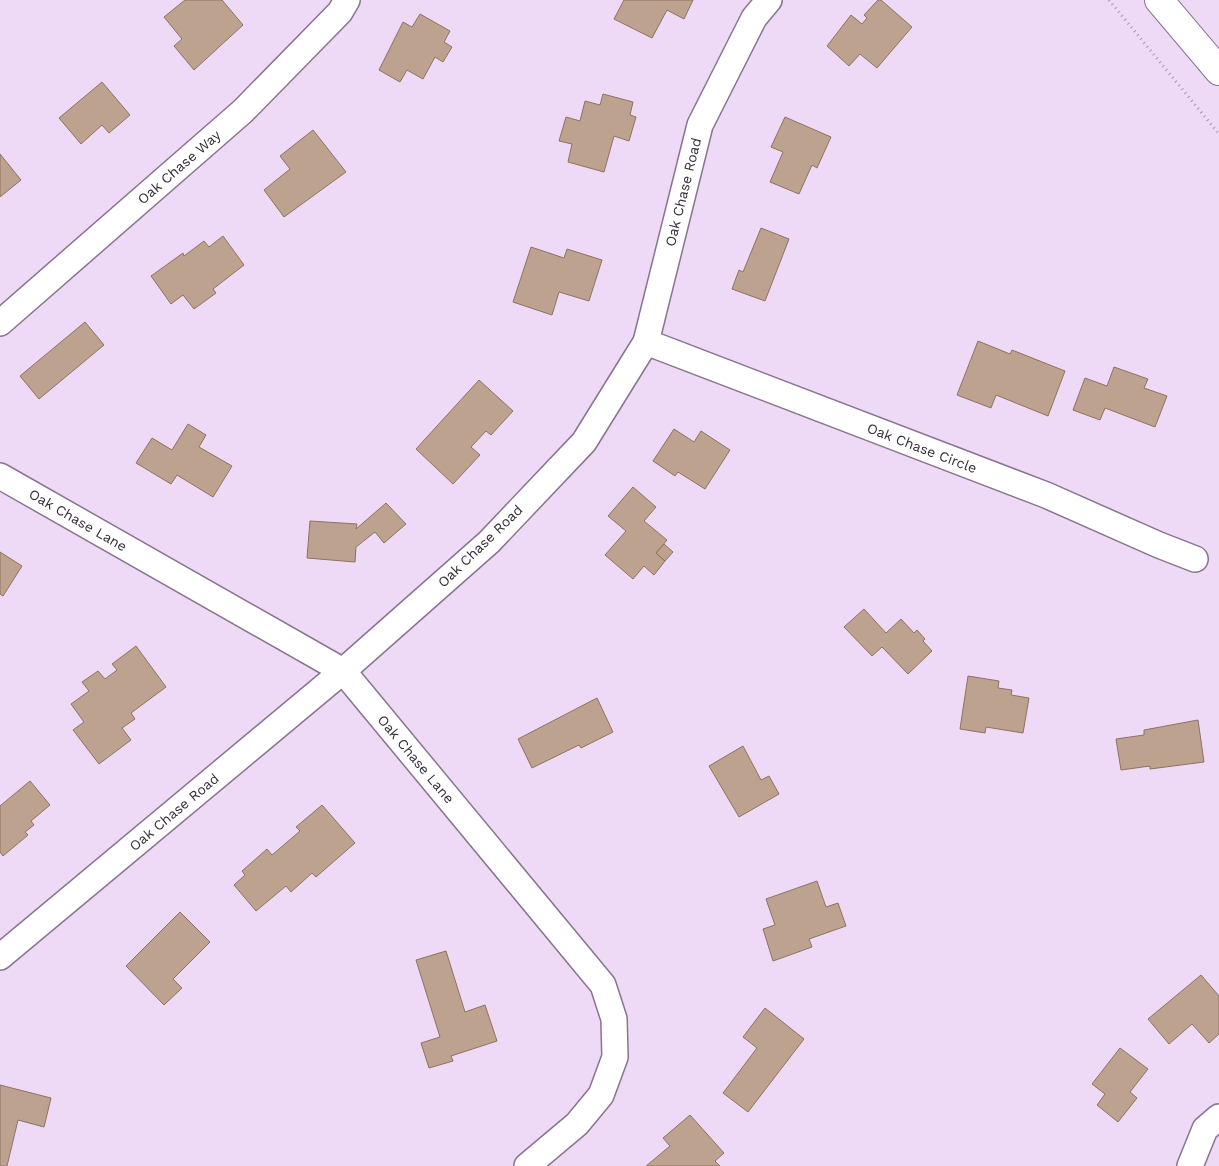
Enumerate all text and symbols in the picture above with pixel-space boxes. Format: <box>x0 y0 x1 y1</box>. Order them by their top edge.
street label: Oak Chase Way <box>134 126 224 207</box>
street label: Oak Chase Road <box>662 136 704 248</box>
street label: Oak Chase Circle <box>865 420 979 476</box>
street label: Oak Chase Lane <box>26 486 130 554</box>
street label: Oak Chase Road <box>434 502 526 590</box>
street label: Oak Chase Lane <box>374 712 458 806</box>
street label: Oak Chase Road <box>126 770 222 854</box>

